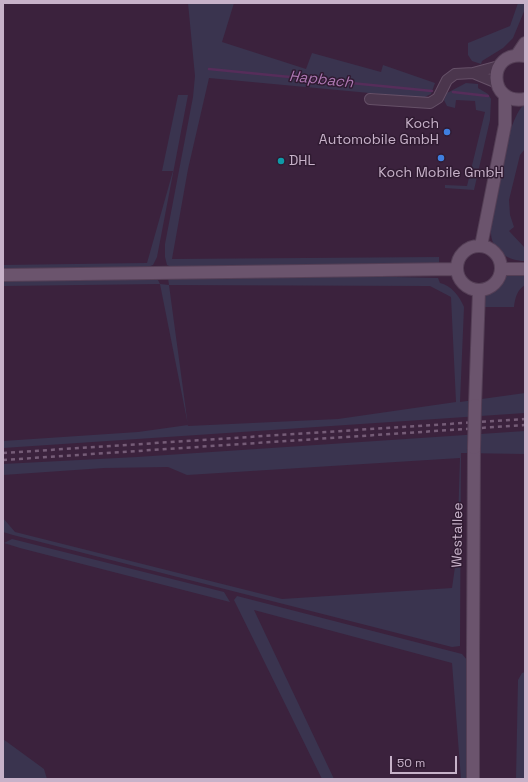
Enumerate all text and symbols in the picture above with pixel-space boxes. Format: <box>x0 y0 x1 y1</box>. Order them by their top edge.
water label: Hapbach <box>288 68 354 92</box>
place label: Koch Automobile GmbH <box>319 116 439 148</box>
marker: Koch Automobile GmbH <box>442 127 452 137</box>
place label: DHL <box>289 153 315 169</box>
marker: Koch Mobile GmbH <box>436 153 446 163</box>
marker: DHL <box>276 156 286 166</box>
place label: Koch Mobile GmbH <box>378 165 504 181</box>
street label: Westallee <box>449 502 467 568</box>
scale bar <box>392 748 459 774</box>
text: 50 m <box>397 755 425 771</box>

